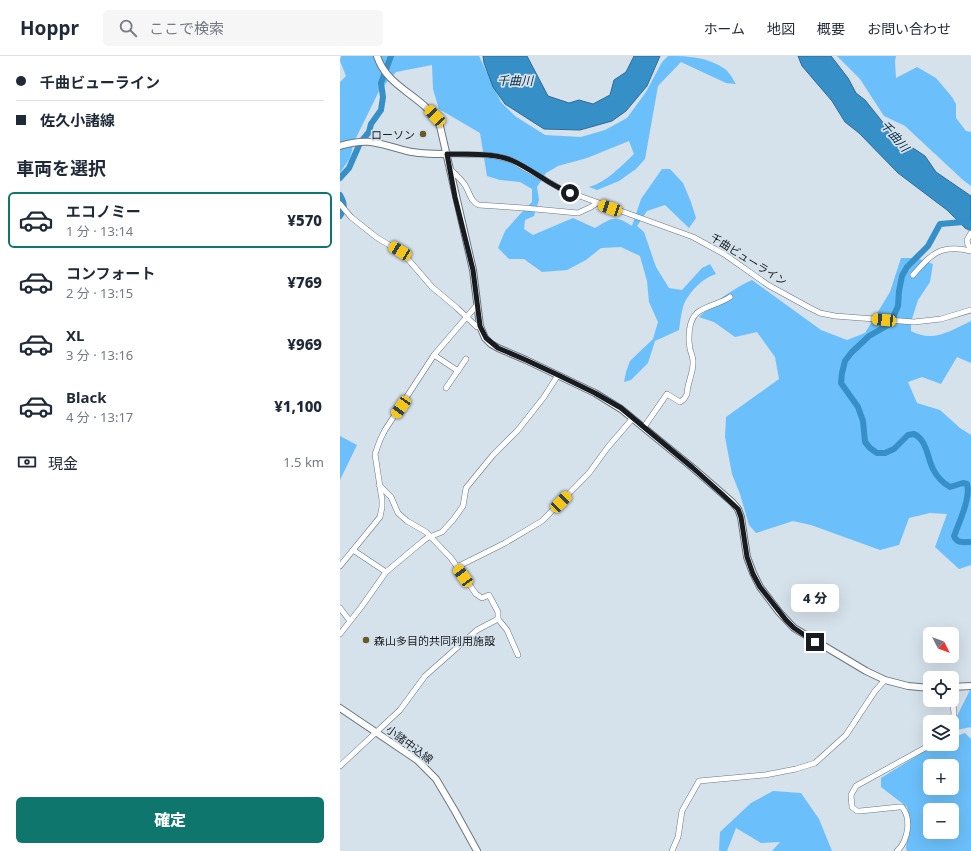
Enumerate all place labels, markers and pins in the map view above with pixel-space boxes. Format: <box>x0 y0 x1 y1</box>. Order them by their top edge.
place label: ローソン <box>371 127 415 142</box>
marker: ローソン <box>418 129 428 139</box>
place label: 森山多目的共同利用施設 <box>374 633 495 648</box>
marker: 森山多目的共同利用施設 <box>361 635 371 645</box>

